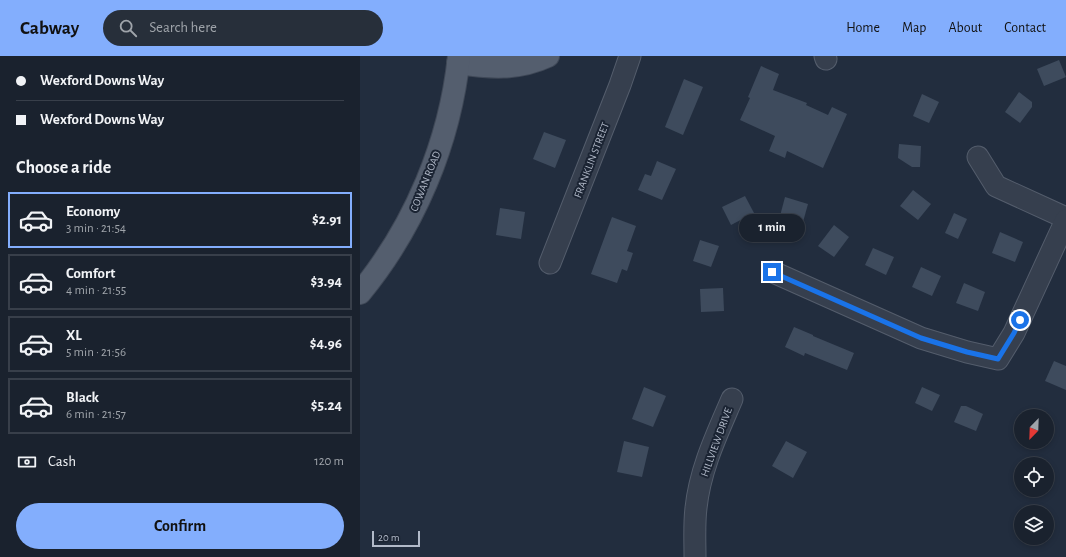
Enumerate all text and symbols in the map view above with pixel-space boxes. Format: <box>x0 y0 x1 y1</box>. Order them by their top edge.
search box <box>103 10 383 46</box>
icon: search <box>117 17 139 39</box>
text: Cabway <box>20 19 79 38</box>
text: Search here <box>149 20 217 35</box>
text: Home <box>846 21 880 35</box>
text: Map <box>902 21 926 35</box>
text: About <box>948 21 982 35</box>
text: Contact <box>1004 21 1046 35</box>
text: Wexford Downs Way <box>40 73 164 88</box>
text: Wexford Downs Way <box>40 112 164 127</box>
street label: FRANKLIN STREET <box>572 120 611 200</box>
street label: COWAN ROAD <box>408 149 443 213</box>
text: Choose a ride <box>16 159 111 177</box>
icon: car <box>18 202 54 238</box>
text: Economy <box>66 204 120 219</box>
text: $2.91 <box>312 212 342 227</box>
callout: 1 min <box>739 214 805 242</box>
text: 1 min <box>758 221 786 234</box>
text: 3 min · 21:54 <box>66 222 126 235</box>
route end <box>763 263 781 281</box>
icon: car <box>18 264 54 300</box>
text: Comfort <box>66 266 115 281</box>
text: $3.94 <box>311 274 342 289</box>
text: 4 min · 21:55 <box>66 284 126 297</box>
route start <box>1011 311 1029 329</box>
icon: car <box>18 326 54 362</box>
text: XL <box>66 328 82 343</box>
text: $4.96 <box>310 336 342 351</box>
text: 5 min · 21:56 <box>66 346 126 359</box>
icon: car <box>18 388 54 424</box>
text: Black <box>66 390 99 405</box>
text: $5.24 <box>311 398 342 413</box>
street label: HILLVIEW DRIVE <box>699 406 734 478</box>
text: 6 min · 21:57 <box>66 408 126 421</box>
north arrow <box>1014 409 1054 449</box>
map controls <box>1014 409 1054 545</box>
icon: cash <box>16 451 38 473</box>
text: Cash <box>48 454 76 469</box>
text: 120 m <box>314 455 344 468</box>
button: locate <box>1014 457 1054 497</box>
button: Confirm <box>16 503 344 549</box>
button: layers <box>1014 505 1054 545</box>
scale bar <box>372 529 420 548</box>
text: 20 m <box>378 532 399 543</box>

